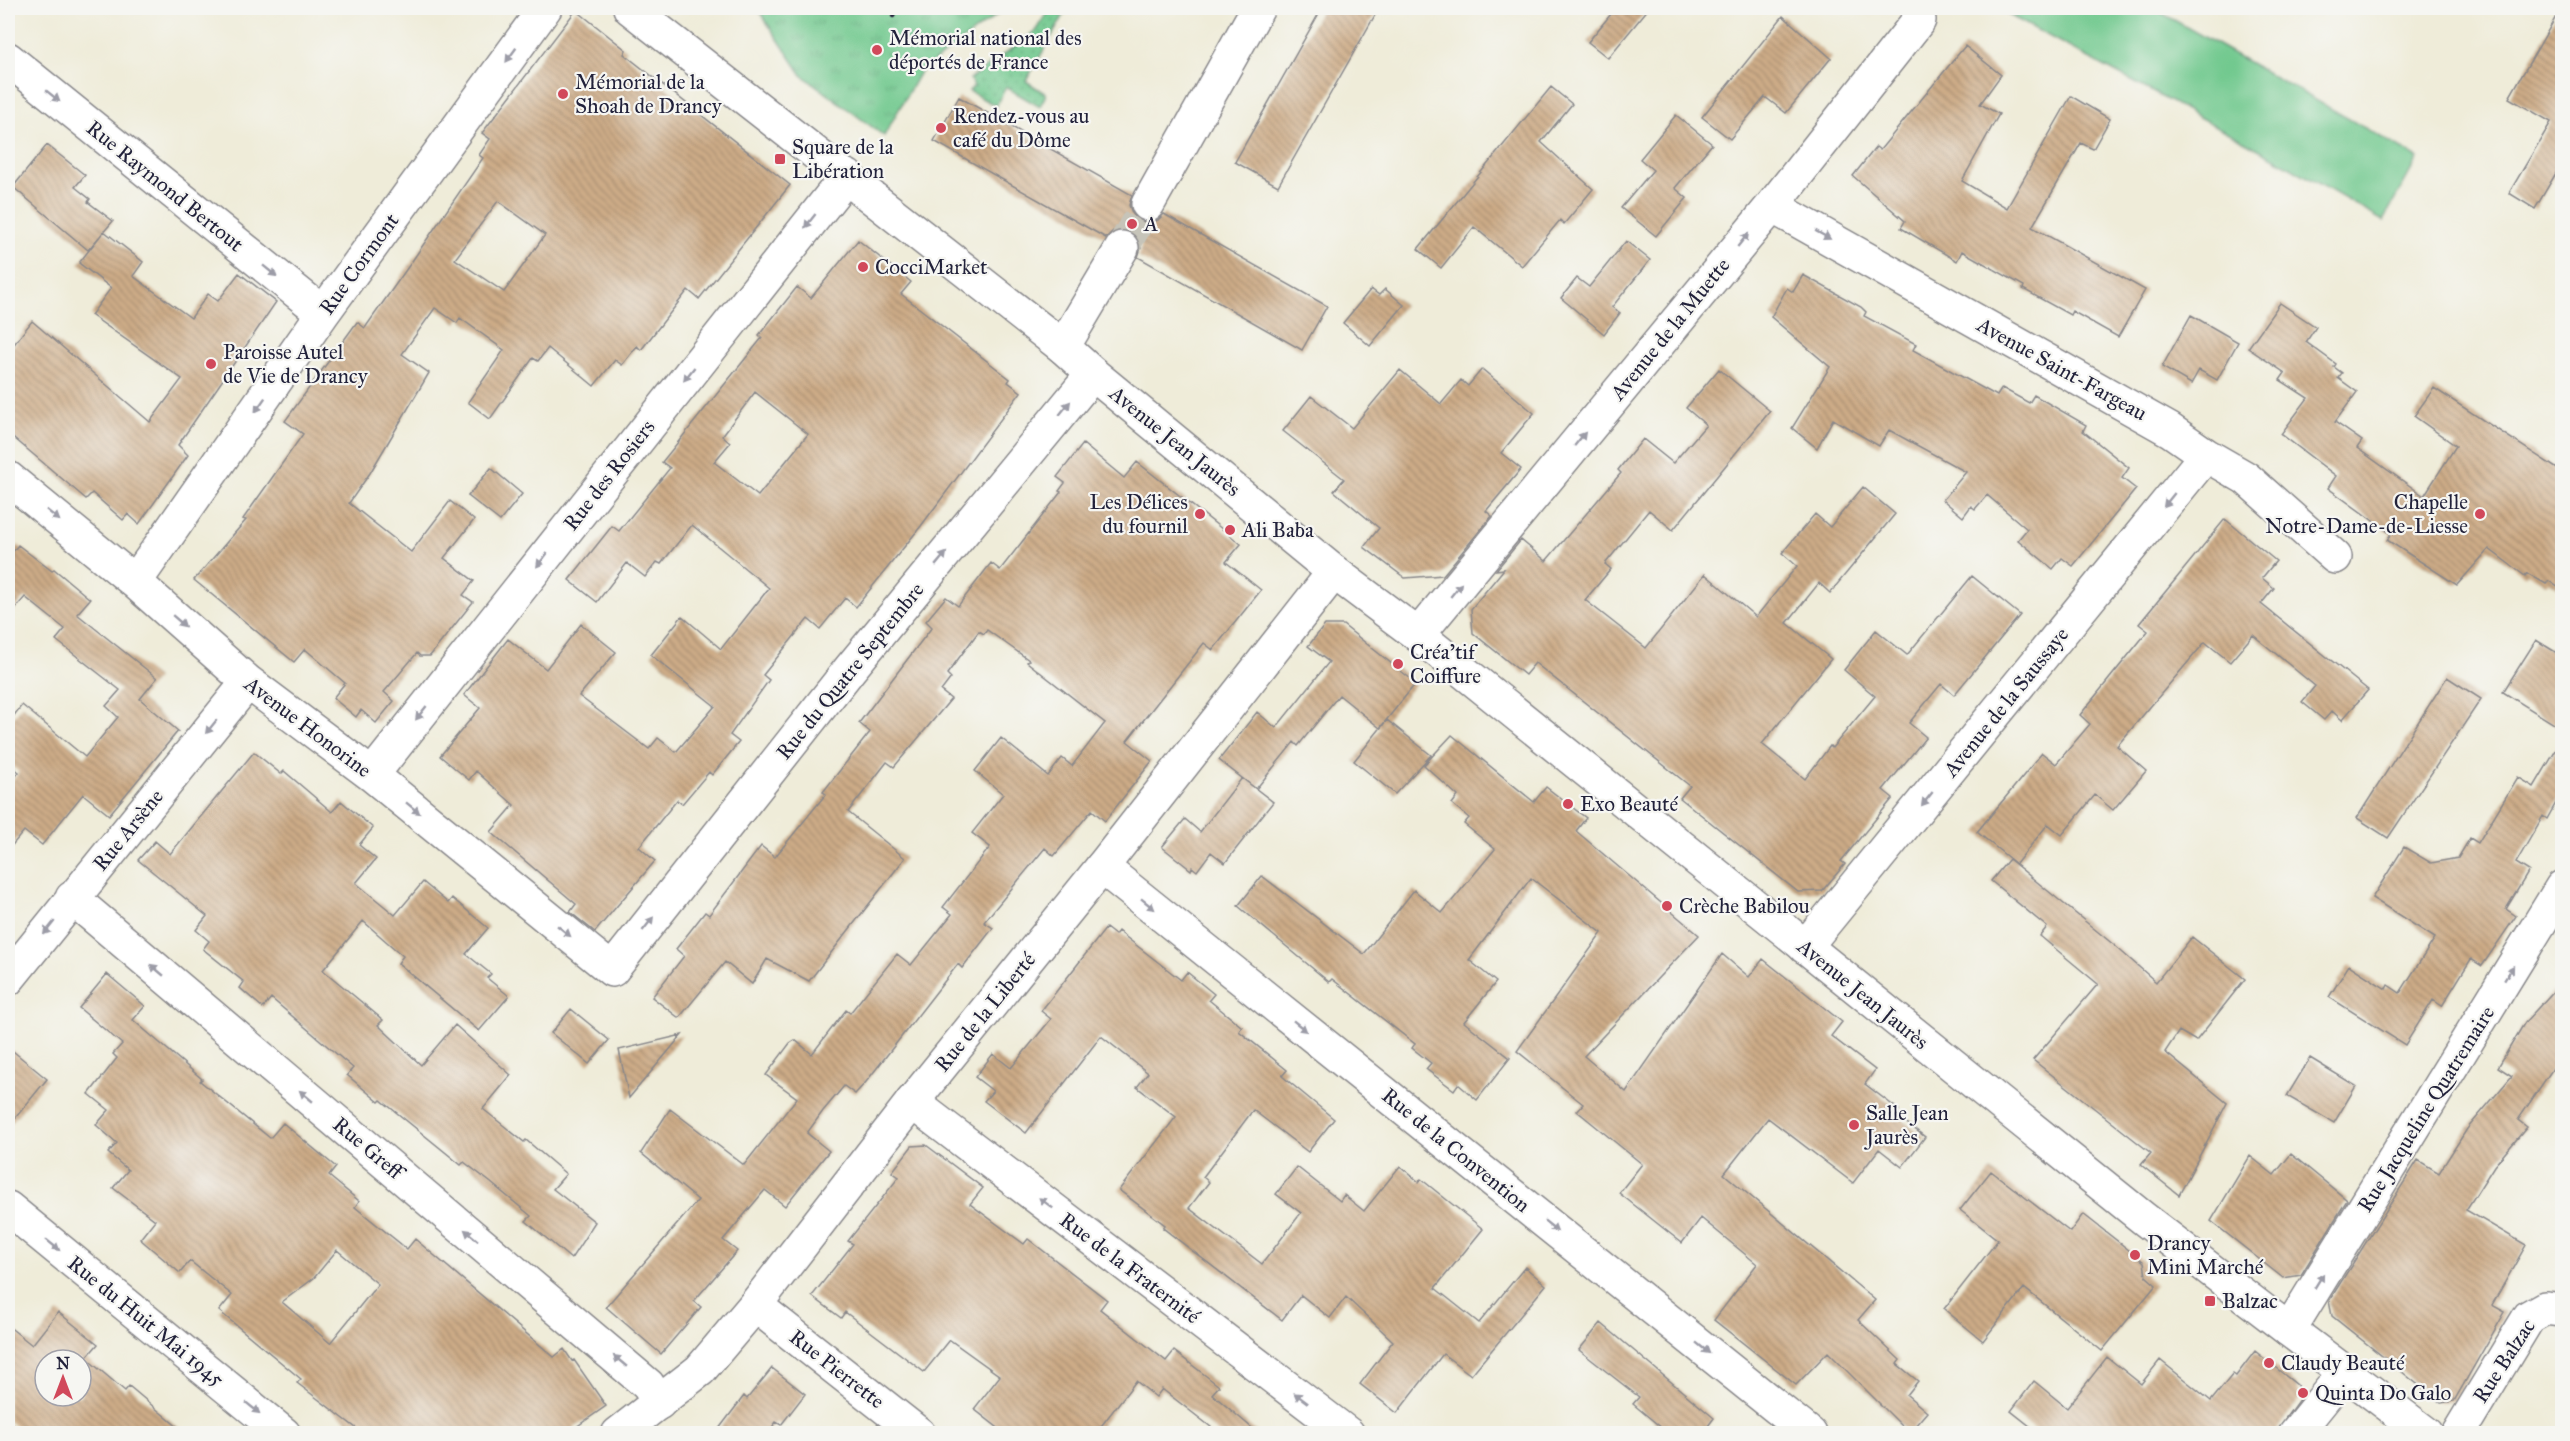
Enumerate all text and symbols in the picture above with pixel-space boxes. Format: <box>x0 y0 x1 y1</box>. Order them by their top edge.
place label: Mémorial national des déportés de France <box>889 25 1082 75</box>
marker: Mémorial national des déportés de France <box>870 43 884 57</box>
one-way arrow <box>505 46 517 62</box>
place label: Mémorial de la Shoah de Drancy <box>575 69 723 119</box>
marker: Mémorial de la Shoah de Drancy <box>556 87 570 101</box>
one-way arrow <box>45 89 61 102</box>
place label: Rendez-vous au café du Dôme <box>953 103 1089 153</box>
street label: Rue Raymond Bertout <box>81 115 249 258</box>
marker: Rendez-vous au café du Dôme <box>934 121 948 135</box>
place label: Square de la Libération <box>792 134 894 184</box>
marker: Square de la Libération <box>773 152 787 166</box>
street label: Rue Cormont <box>314 208 405 320</box>
place label: A <box>1143 211 1158 237</box>
one-way arrow <box>805 214 817 229</box>
marker: A <box>1125 217 1139 231</box>
one-way arrow <box>1814 230 1831 240</box>
one-way arrow <box>1737 232 1750 248</box>
street label: Avenue de la Muette <box>1604 252 1735 406</box>
place label: CocciMarket <box>875 254 988 280</box>
marker: CocciMarket <box>856 260 870 274</box>
one-way arrow <box>263 264 278 276</box>
street label: Avenue Saint-Fargeau <box>1972 311 2151 426</box>
place label: Paroisse Autel de Vie de Drancy <box>223 339 369 389</box>
marker: Paroisse Autel de Vie de Drancy <box>204 357 218 371</box>
one-way arrow <box>684 367 696 382</box>
street label: Avenue Jean Jaurès <box>1103 379 1246 502</box>
one-way arrow <box>254 398 266 413</box>
one-way arrow <box>1058 401 1070 416</box>
street label: Rue des Rosiers <box>558 414 660 536</box>
one-way arrow <box>1573 432 1585 447</box>
place label: Les Délices du fournil <box>1090 489 1188 539</box>
place label: Chapelle Notre-Dame-de-Liesse <box>2265 489 2468 539</box>
one-way arrow <box>2162 492 2175 508</box>
marker: Les Délices du fournil <box>1193 507 1207 521</box>
marker: Chapelle Notre-Dame-de-Liesse <box>2473 507 2487 521</box>
one-way arrow <box>45 509 61 522</box>
place label: Ali Baba <box>1241 517 1314 543</box>
marker: Ali Baba <box>1223 523 1237 537</box>
one-way arrow <box>934 551 947 567</box>
one-way arrow <box>536 552 549 568</box>
street label: Rue du Quatre Septembre <box>771 577 930 765</box>
one-way arrow <box>1449 582 1462 598</box>
one-way arrow <box>171 614 186 627</box>
street label: Avenue de la Saussaye <box>1937 622 2074 783</box>
place label: Créa'tif Coiffure <box>1410 639 1481 689</box>
marker: Créa'tif Coiffure <box>1391 657 1405 671</box>
street label: Avenue Honorine <box>239 670 377 783</box>
one-way arrow <box>415 705 428 721</box>
one-way arrow <box>205 719 218 735</box>
street label: Rue Arsène <box>87 784 169 876</box>
place label: Exo Beauté <box>1580 791 1679 817</box>
one-way arrow <box>1921 791 1934 806</box>
marker: Exo Beauté <box>1561 797 1575 811</box>
one-way arrow <box>405 802 421 815</box>
place label: Crèche Babilou <box>1679 893 1810 919</box>
one-way arrow <box>1140 897 1155 909</box>
marker: Crèche Babilou <box>1660 899 1674 913</box>
one-way arrow <box>642 917 654 932</box>
one-way arrow <box>43 920 55 935</box>
one-way arrow <box>556 925 572 938</box>
street label: Avenue Jean Jaurès <box>1791 932 1934 1055</box>
street label: Rue de la Liberté <box>929 947 1041 1077</box>
one-way arrow <box>150 964 165 977</box>
one-way arrow <box>2504 965 2515 981</box>
street label: Rue Jacqueline Quatremaire <box>2352 1001 2500 1217</box>
one-way arrow <box>1292 1019 1308 1032</box>
street label: Rue de la Convention <box>1377 1082 1535 1218</box>
one-way arrow <box>298 1089 314 1102</box>
place label: Salle Jean Jaurès <box>1864 1100 1949 1150</box>
street label: Rue Greff <box>328 1111 411 1187</box>
marker: Salle Jean Jaurès <box>1847 1118 1861 1132</box>
one-way arrow <box>1038 1198 1053 1210</box>
street label: Rue de la Fraternité <box>1055 1207 1206 1329</box>
one-way arrow <box>1543 1219 1558 1232</box>
one-way arrow <box>464 1229 479 1242</box>
place label: Drancy Mini Marché <box>2147 1230 2264 1280</box>
one-way arrow <box>45 1238 61 1251</box>
marker: Drancy Mini Marché <box>2128 1248 2142 1262</box>
street label: Rue du Huit Mai 1945 <box>63 1250 230 1392</box>
one-way arrow <box>2314 1273 2325 1289</box>
place label: Balzac <box>2222 1288 2278 1314</box>
marker: Balzac <box>2203 1294 2217 1308</box>
street label: Rue Balzac <box>2467 1314 2541 1408</box>
street label: Rue Pierrette <box>784 1324 890 1414</box>
one-way arrow <box>1695 1341 1711 1354</box>
north arrow <box>33 1348 93 1408</box>
place label: Claudy Beauté <box>2281 1350 2405 1376</box>
text: N <box>56 1354 70 1373</box>
one-way arrow <box>612 1354 628 1367</box>
marker: Claudy Beauté <box>2262 1356 2276 1370</box>
place label: Quinta Do Galo <box>2315 1380 2452 1406</box>
marker: Quinta Do Galo <box>2296 1386 2310 1400</box>
one-way arrow <box>1293 1392 1309 1404</box>
one-way arrow <box>245 1401 260 1414</box>

